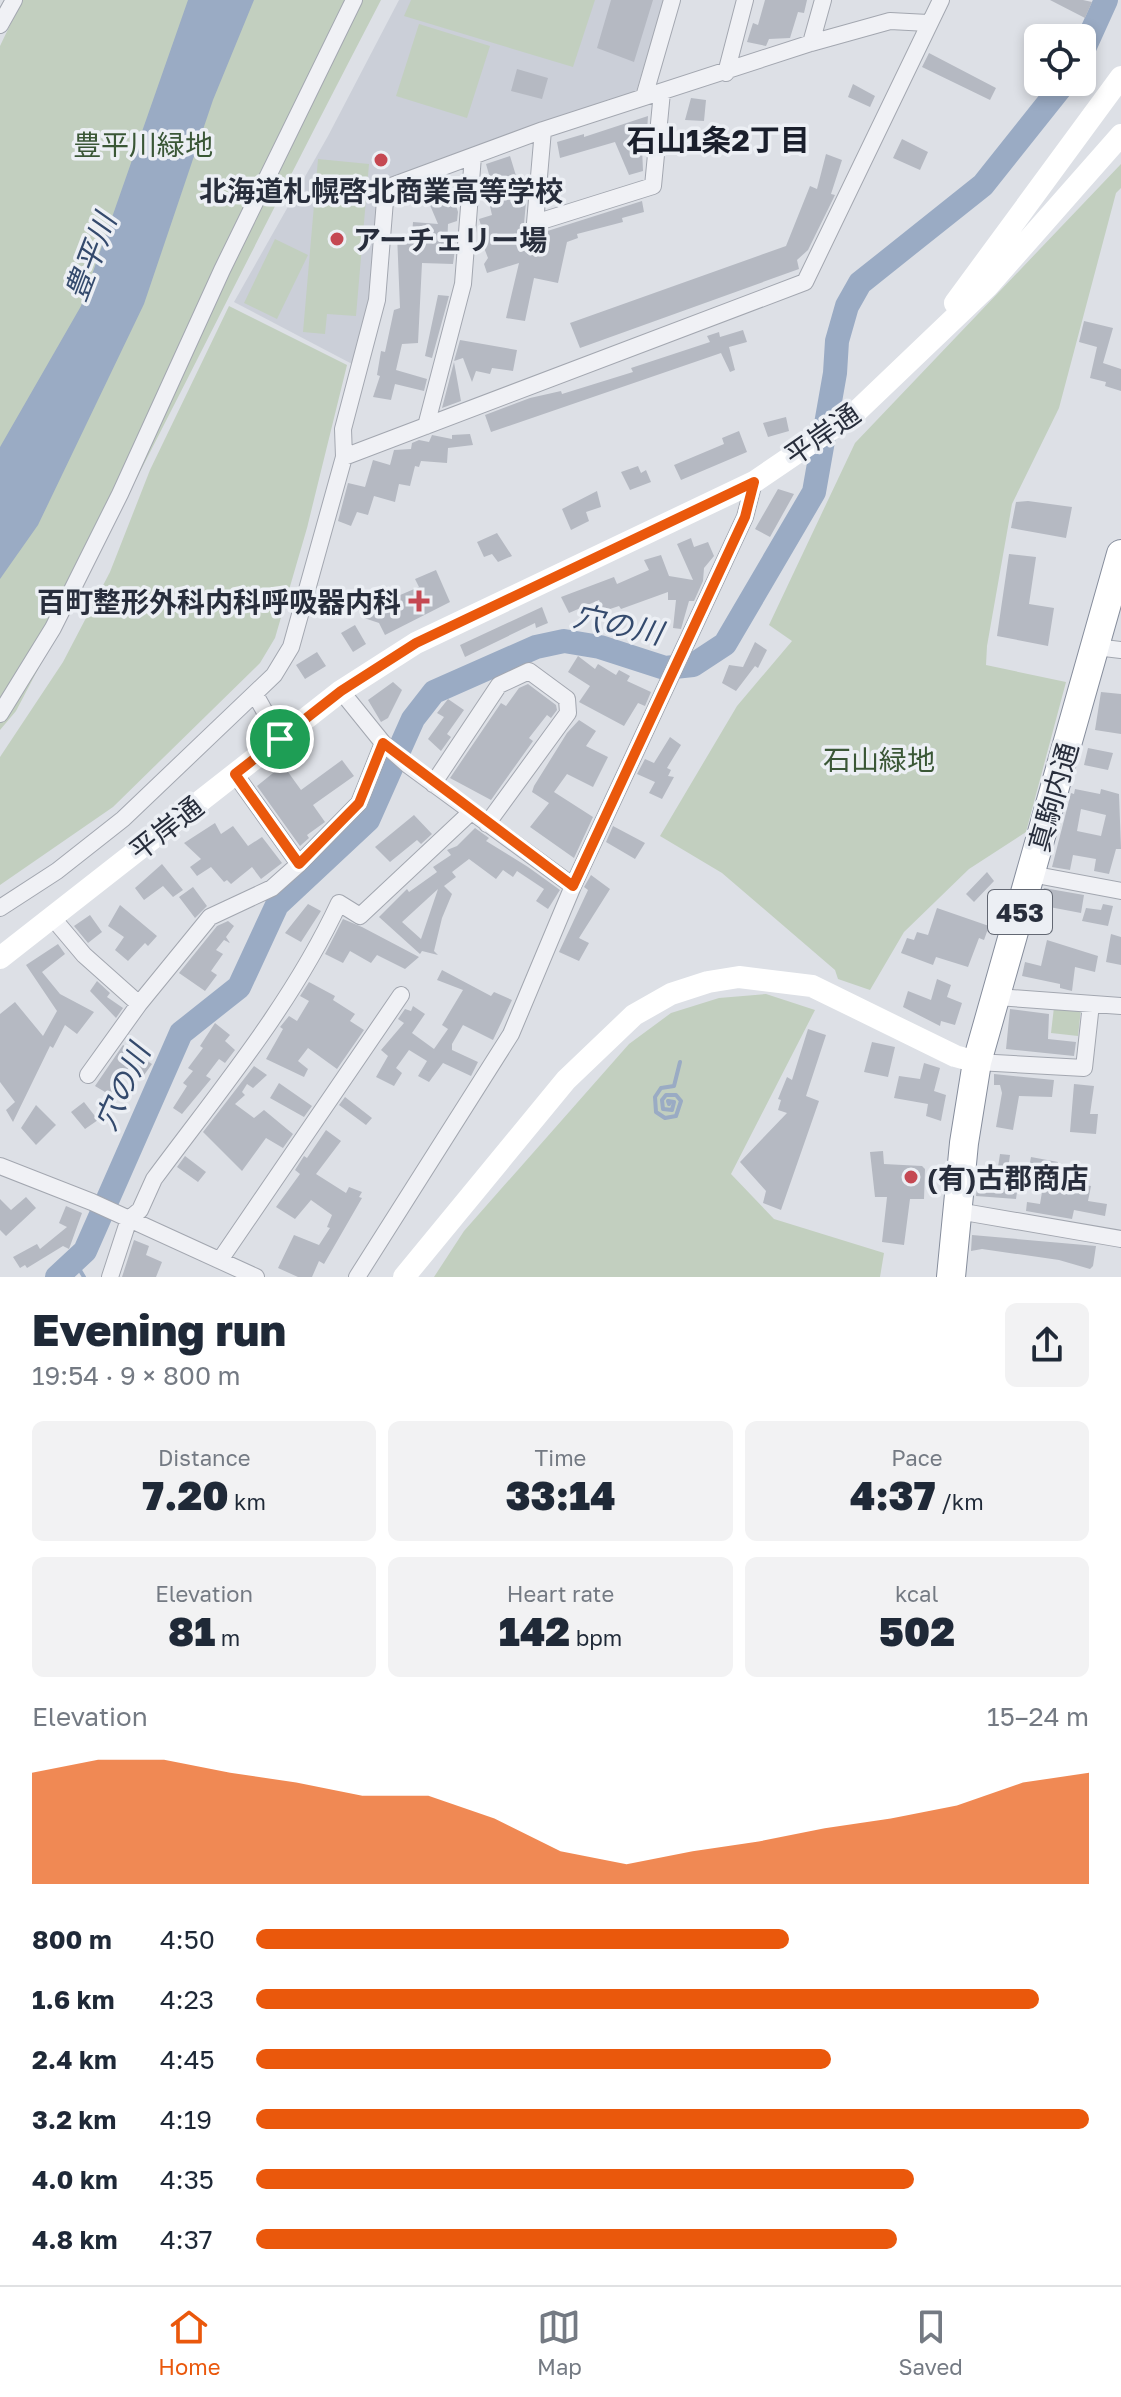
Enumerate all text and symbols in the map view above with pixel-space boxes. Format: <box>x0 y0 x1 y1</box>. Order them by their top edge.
map controls <box>1024 24 1096 96</box>
button: locate <box>1024 24 1096 96</box>
district label: 石山1条2丁目 <box>626 122 810 158</box>
park label: 豊平川緑地 <box>73 128 213 161</box>
marker: 北海道札幌啓北商業高等学校 <box>372 151 390 169</box>
place label: 北海道札幌啓北商業高等学校 <box>199 174 563 207</box>
water label: 豊平川 <box>57 206 124 305</box>
place label: アーチェリー場 <box>353 223 547 256</box>
marker: アーチェリー場 <box>328 230 346 248</box>
street label: 平岸通 <box>778 396 866 472</box>
place label: 百町整形外科内科呼吸器内科 <box>37 585 401 618</box>
marker: 百町整形外科内科呼吸器内科 <box>408 590 430 612</box>
water label: 穴の川 <box>570 597 669 652</box>
pin <box>246 705 314 773</box>
icon: arrive <box>258 717 302 761</box>
street label: 真駒内通 <box>1022 739 1084 855</box>
park label: 石山緑地 <box>823 743 935 776</box>
street label: 平岸通 <box>123 789 209 867</box>
road number: 453 <box>988 890 1052 934</box>
water label: 穴の川 <box>87 1036 158 1135</box>
place label: (有)古郡商店 <box>927 1161 1088 1194</box>
marker: (有)古郡商店 <box>902 1168 920 1186</box>
text: Evening run <box>32 1303 286 1356</box>
button: share <box>1005 1303 1089 1387</box>
text: 19:54 · 9 × 800 m <box>32 1360 241 1391</box>
text: Distance <box>158 1444 250 1471</box>
text: Time <box>535 1444 586 1471</box>
text: Pace <box>891 1444 943 1471</box>
text: 7.20 <box>142 1471 229 1519</box>
text: 33:14 <box>505 1471 616 1519</box>
text: 4:37 <box>850 1471 936 1519</box>
text: km <box>229 1488 266 1515</box>
text: /km <box>936 1488 984 1515</box>
text: Elevation <box>155 1580 253 1607</box>
text: Heart rate <box>507 1580 614 1607</box>
text: kcal <box>895 1580 939 1607</box>
text: 81 <box>168 1607 215 1655</box>
text: 142 <box>499 1607 570 1655</box>
text: 502 <box>879 1607 955 1655</box>
text: m <box>215 1624 240 1651</box>
text: bpm <box>570 1624 622 1651</box>
text: Elevation <box>32 1701 148 1732</box>
text: 15–24 m <box>987 1701 1089 1732</box>
text: 800 m <box>32 1924 112 1955</box>
text: 4:50 <box>160 1924 215 1955</box>
text: 1.6 km <box>32 1984 115 2015</box>
text: 4:23 <box>160 1984 214 2015</box>
text: 2.4 km <box>32 2044 117 2075</box>
text: 4:45 <box>160 2044 215 2075</box>
text: 3.2 km <box>32 2104 116 2135</box>
text: 4:19 <box>160 2104 212 2135</box>
text: 4.0 km <box>32 2164 118 2195</box>
text: 4:35 <box>160 2164 214 2195</box>
text: 4.8 km <box>32 2224 118 2255</box>
text: 4:37 <box>160 2224 213 2255</box>
tab: Home <box>158 2305 220 2380</box>
tab: Map <box>537 2305 582 2380</box>
tab: Saved <box>898 2305 963 2380</box>

